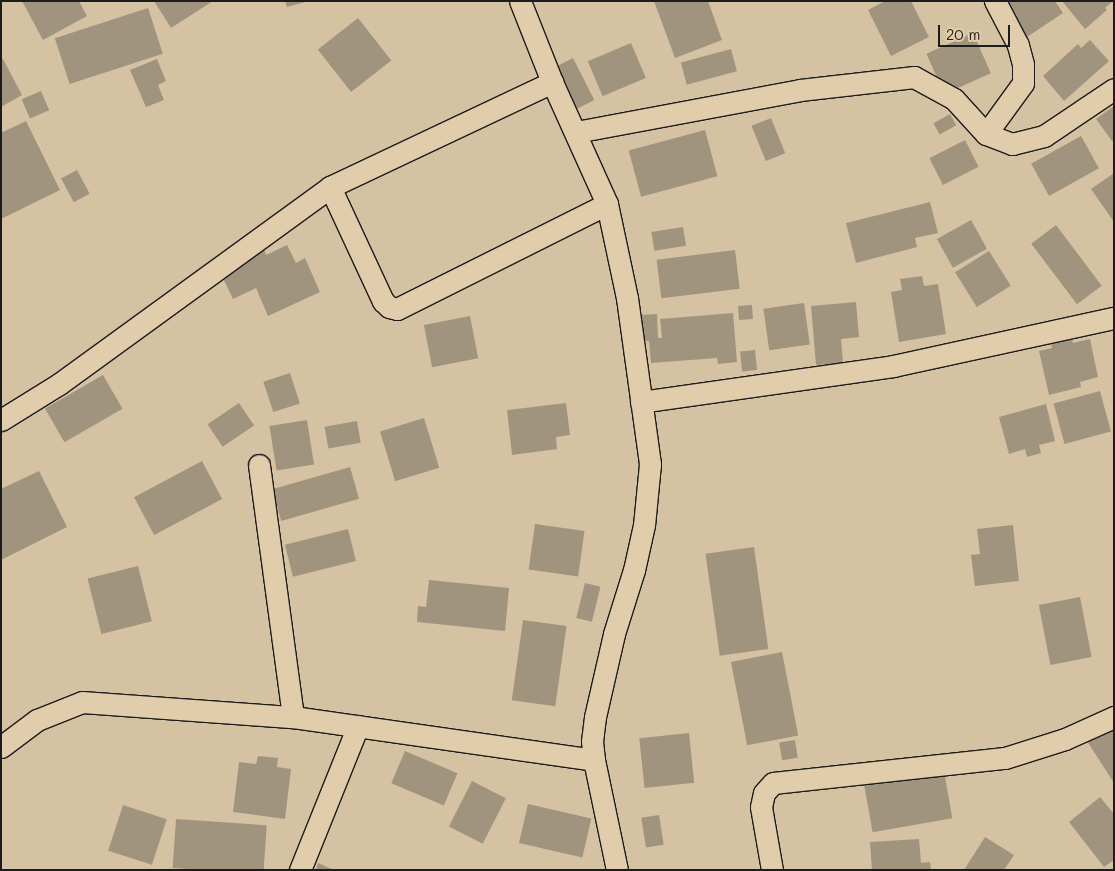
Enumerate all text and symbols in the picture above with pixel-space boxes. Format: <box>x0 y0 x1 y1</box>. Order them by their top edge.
scale bar <box>940 15 1012 47</box>
text: 20 m <box>946 24 980 44</box>

